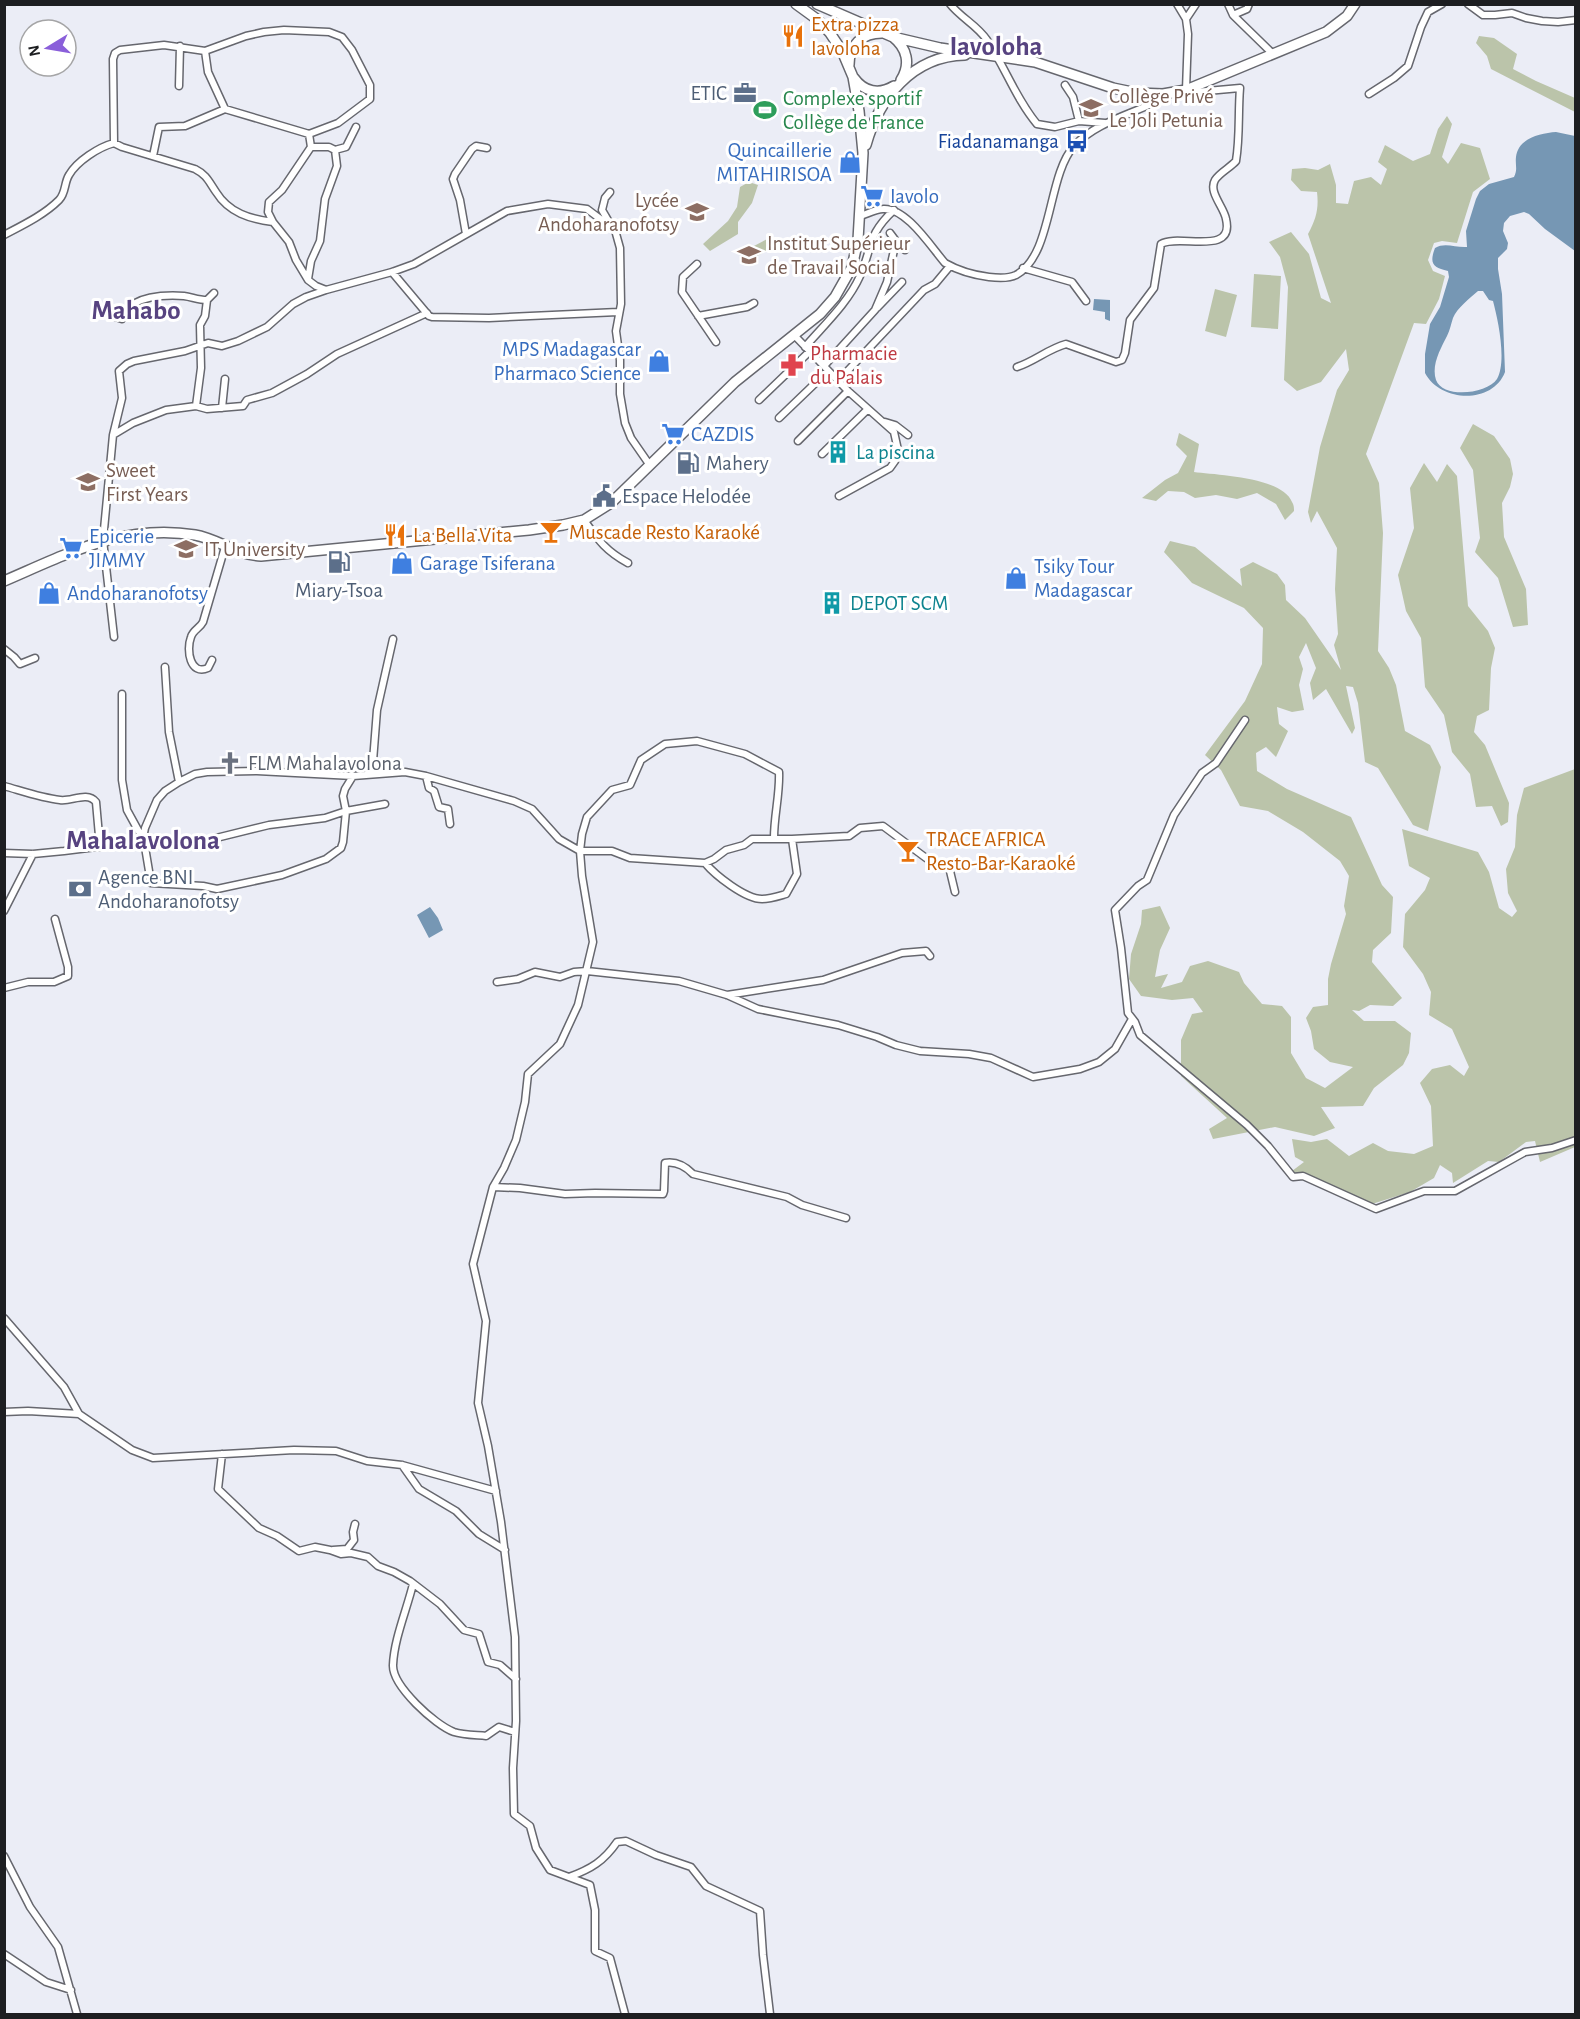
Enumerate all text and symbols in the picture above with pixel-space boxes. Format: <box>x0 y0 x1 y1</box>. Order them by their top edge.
place label: Extra pizza Iavoloha <box>811 14 900 59</box>
north arrow <box>18 18 78 78</box>
restaurant icon: Extra pizza Iavoloha <box>780 23 806 49</box>
district label: Iavoloha <box>949 33 1043 60</box>
text: N <box>25 44 43 58</box>
office icon: ETIC <box>732 80 758 106</box>
place label: ETIC <box>690 83 727 104</box>
place label: Collège Privé Le Joli Petunia <box>1109 86 1224 131</box>
place label: Complexe sportif Collège de France <box>783 88 924 133</box>
school or university icon: Collège Privé Le Joli Petunia <box>1078 95 1104 121</box>
sports icon: Complexe sportif Collège de France <box>752 97 778 123</box>
bus stop icon: Fiadanamanga <box>1064 128 1090 154</box>
place label: Fiadanamanga <box>938 131 1059 152</box>
place label: Quincaillerie MITAHIRISOA <box>716 140 832 185</box>
shop icon: Quincaillerie MITAHIRISOA <box>837 149 863 175</box>
supermarket icon: Iavolo <box>859 183 885 209</box>
place label: Iavolo <box>890 186 939 207</box>
place label: Lycée Andoharanofotsy <box>538 190 679 235</box>
school or university icon: Lycée Andoharanofotsy <box>684 199 710 225</box>
place label: Institut Supérieur de Travail Social <box>767 233 910 278</box>
school or university icon: Institut Supérieur de Travail Social <box>736 242 762 268</box>
district label: Mahabo <box>91 297 181 324</box>
place label: MPS Madagascar Pharmaco Science <box>494 339 641 384</box>
place label: Pharmacie du Palais <box>810 343 897 388</box>
shop icon: MPS Madagascar Pharmaco Science <box>646 348 672 374</box>
pharmacy icon: Pharmacie du Palais <box>779 352 805 378</box>
supermarket icon: CAZDIS <box>660 421 686 447</box>
place label: CAZDIS <box>691 424 754 445</box>
building icon: La piscina <box>825 439 851 465</box>
place label: La piscina <box>856 442 935 463</box>
fuel station icon: Mahery <box>675 450 701 476</box>
place label: Mahery <box>706 453 769 474</box>
place label: Sweet First Years <box>106 460 188 505</box>
school or university icon: Sweet First Years <box>75 469 101 495</box>
public building icon: Espace Helodée <box>591 483 617 509</box>
place label: Espace Helodée <box>622 486 751 507</box>
bar icon: Muscade Resto Karaoké <box>538 519 564 545</box>
restaurant icon: La Bella Vita <box>382 522 408 548</box>
place label: Muscade Resto Karaoké <box>569 522 760 543</box>
place label: La Bella Vita <box>413 525 513 546</box>
place label: Epicerie JIMMY <box>89 526 154 571</box>
supermarket icon: Epicerie JIMMY <box>58 535 84 561</box>
school or university icon: IT University <box>173 536 199 562</box>
place label: IT University <box>204 539 305 560</box>
fuel station icon: Miary-Tsoa <box>326 549 352 575</box>
shop icon: Garage Tsiferana <box>389 550 415 576</box>
place label: Garage Tsiferana <box>420 553 556 574</box>
place label: Tsiky Tour Madagascar <box>1034 556 1132 601</box>
shop icon: Tsiky Tour Madagascar <box>1003 565 1029 591</box>
shop icon: Andoharanofotsy <box>36 580 62 606</box>
place label: Miary-Tsoa <box>295 580 383 601</box>
place label: Andoharanofotsy <box>67 583 208 604</box>
building icon: DEPOT SCM <box>819 590 845 616</box>
place label: DEPOT SCM <box>850 593 948 614</box>
church icon: FLM Mahalavolona <box>217 750 243 776</box>
place label: FLM Mahalavolona <box>248 753 402 774</box>
district label: Mahalavolona <box>66 827 220 854</box>
place label: TRACE AFRICA Resto-Bar-Karaoké <box>926 829 1076 874</box>
bar icon: TRACE AFRICA Resto-Bar-Karaoké <box>895 838 921 864</box>
place label: Agence BNI Andoharanofotsy <box>98 867 239 912</box>
bank icon: Agence BNI Andoharanofotsy <box>67 876 93 902</box>

